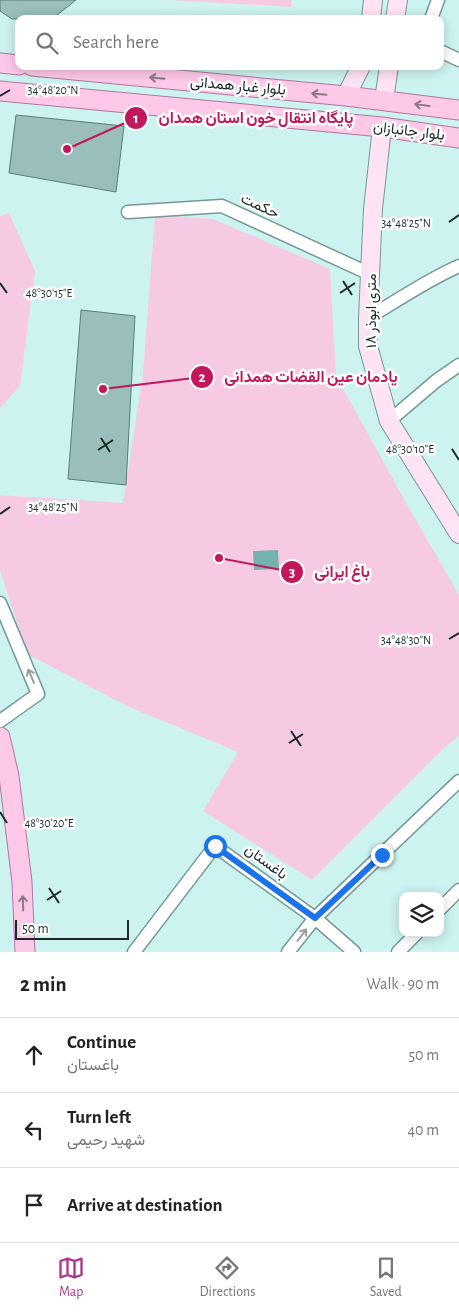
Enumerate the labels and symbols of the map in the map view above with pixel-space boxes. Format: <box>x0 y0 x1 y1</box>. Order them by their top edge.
one-way arrow <box>149 73 165 83</box>
street label: بلوار غبار همدانی <box>189 74 286 100</box>
text: 34°48'20"N <box>27 84 79 96</box>
one-way arrow <box>311 89 327 98</box>
one-way arrow <box>414 100 430 110</box>
callout: پایگاه انتقال خون استان همدان <box>123 102 363 133</box>
text: پایگاه انتقال خون استان همدان <box>159 109 353 129</box>
text: 1 <box>133 111 139 126</box>
street label: بلوار جانبازان <box>372 119 446 144</box>
street label: حکمت <box>239 191 281 221</box>
text: 34°48'25"N <box>381 217 431 229</box>
street label: ۱۸ متری ابوذر <box>364 274 381 348</box>
text: 48°30'15"E <box>26 287 72 299</box>
callout: یادمان عین القضات همدانی <box>189 361 408 392</box>
text: یادمان عین القضات همدانی <box>224 369 398 386</box>
text: 2 <box>198 370 206 385</box>
text: 48°30'10"E <box>386 443 434 455</box>
text: 34°48'25"N <box>28 501 78 513</box>
callout: باغ ایرانی <box>279 556 380 587</box>
text: باغ ایرانی <box>314 564 370 582</box>
text: 3 <box>289 565 295 580</box>
text: 34°48'30"N <box>381 634 431 646</box>
one-way arrow <box>25 669 35 684</box>
text: 48°30'20"E <box>24 817 74 829</box>
route start <box>204 835 227 858</box>
street label: باغستان <box>241 842 290 883</box>
route end <box>371 844 394 867</box>
one-way arrow <box>18 896 28 912</box>
scale bar <box>15 917 129 940</box>
one-way arrow <box>296 929 307 942</box>

